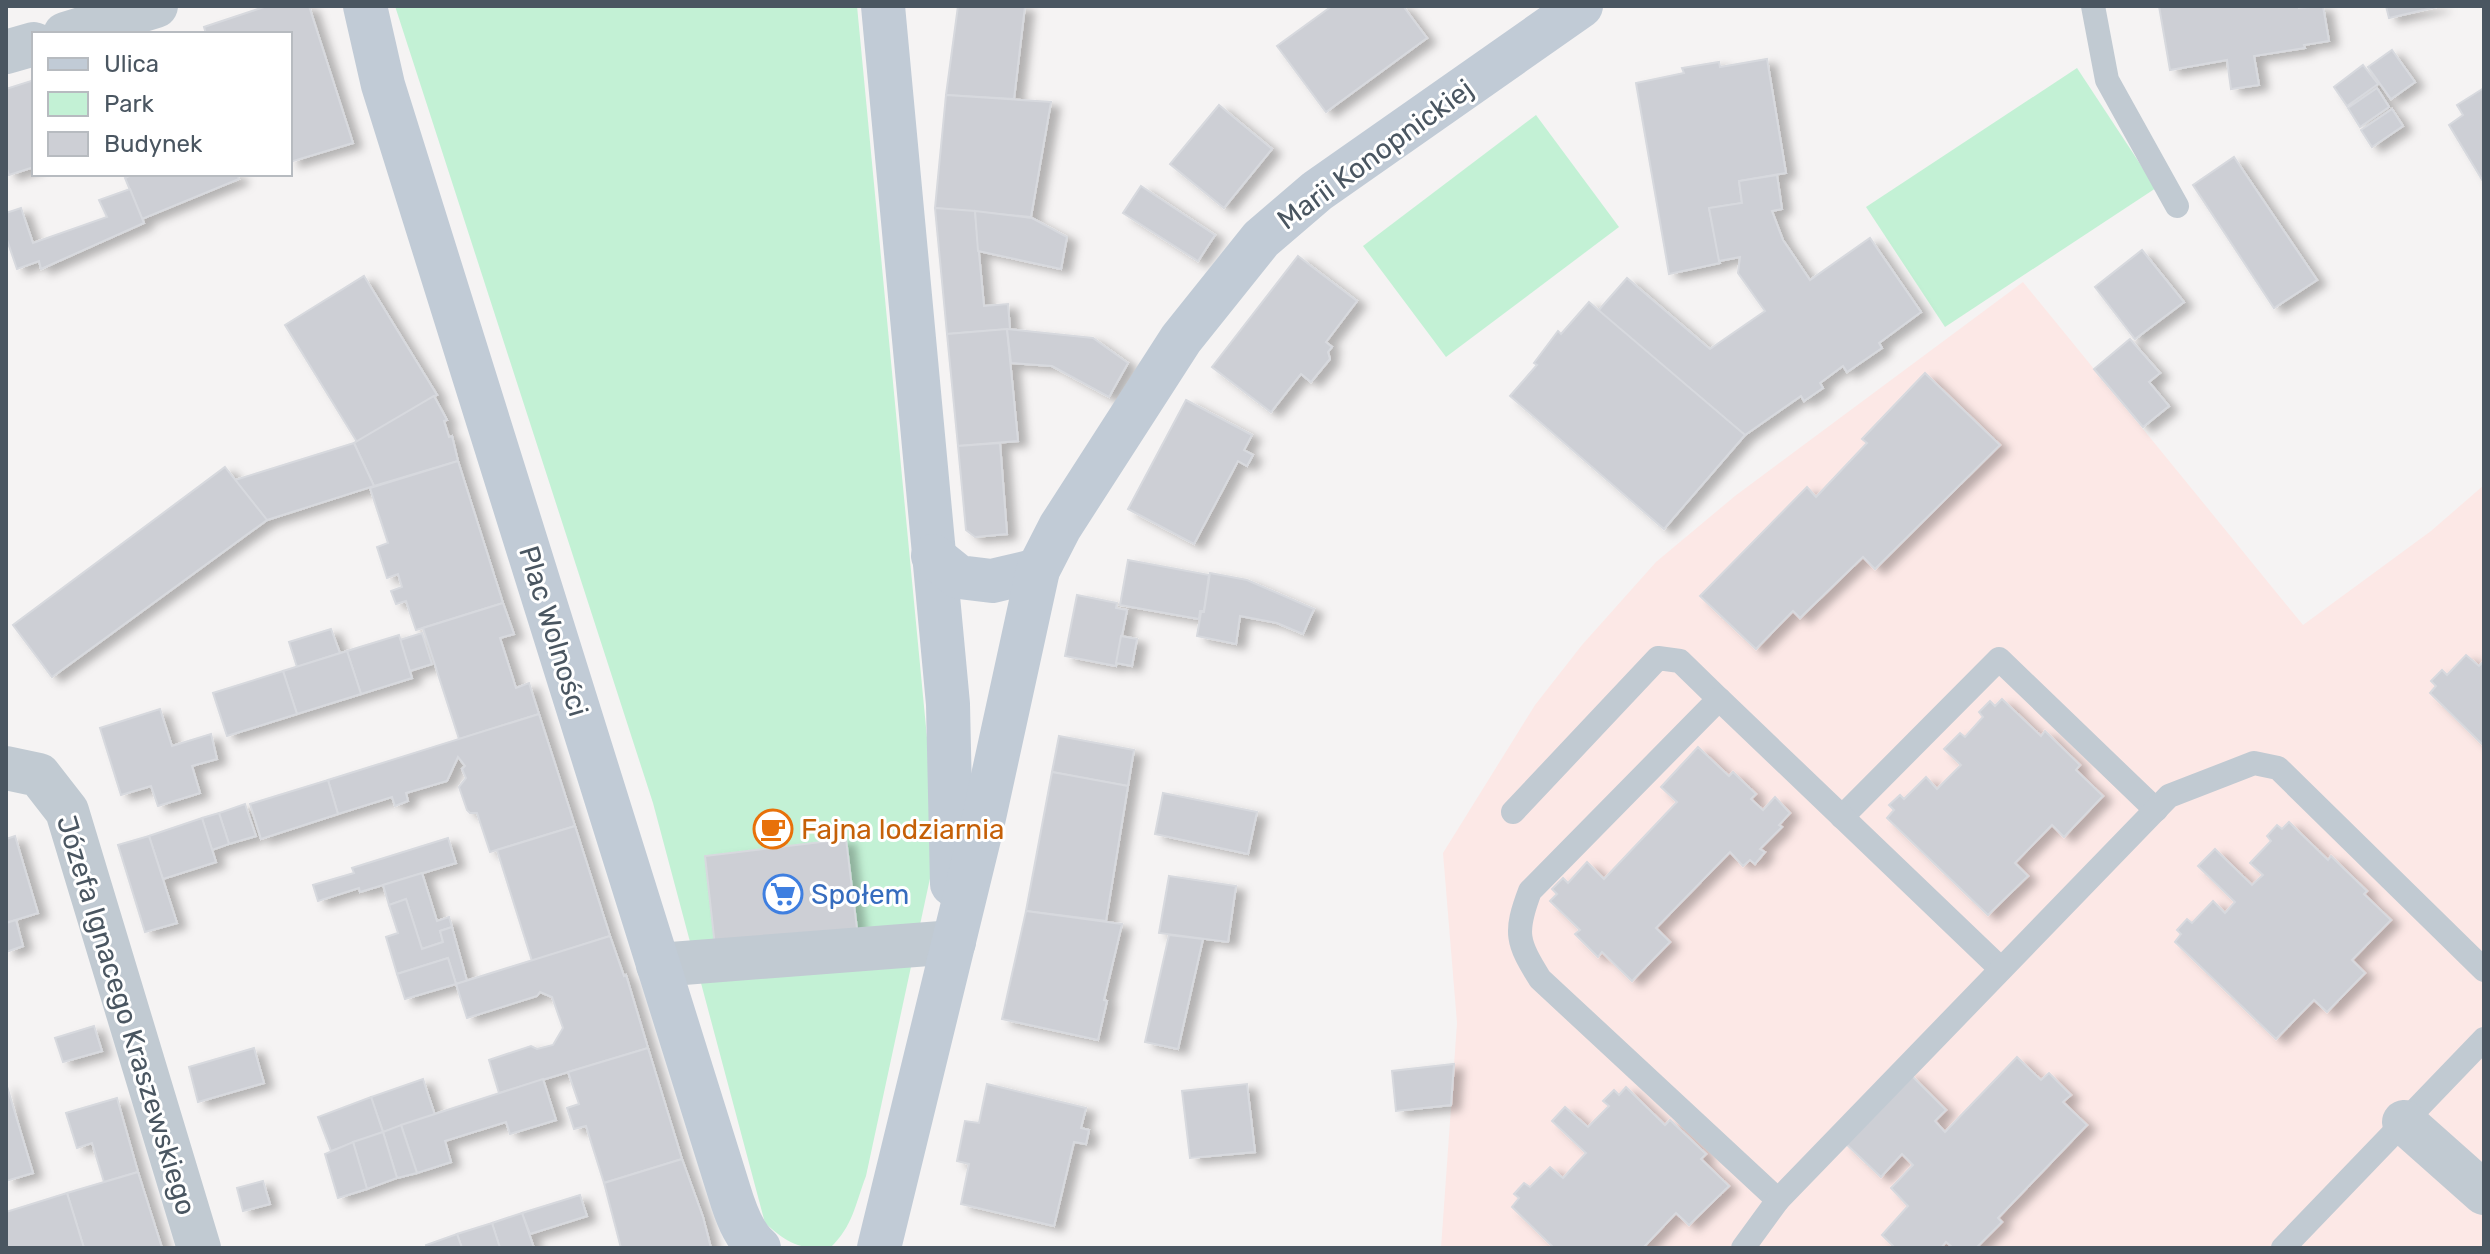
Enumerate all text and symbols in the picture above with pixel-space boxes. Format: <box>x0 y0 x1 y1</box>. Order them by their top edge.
legend <box>32 32 292 176</box>
text: Ulica <box>104 50 159 78</box>
street label: Marii Konopnickiej <box>1271 72 1480 236</box>
text: Park <box>104 90 155 118</box>
text: Budynek <box>104 130 203 158</box>
street label: Plac Wolności <box>512 542 595 720</box>
cafe icon: Fajna lodziarnia <box>752 808 794 850</box>
street label: Józefa Ignacego Kraszewskiego <box>50 811 203 1219</box>
place label: Fajna lodziarnia <box>801 813 1005 846</box>
supermarket icon: Społem <box>762 873 804 915</box>
place label: Społem <box>811 878 909 911</box>

